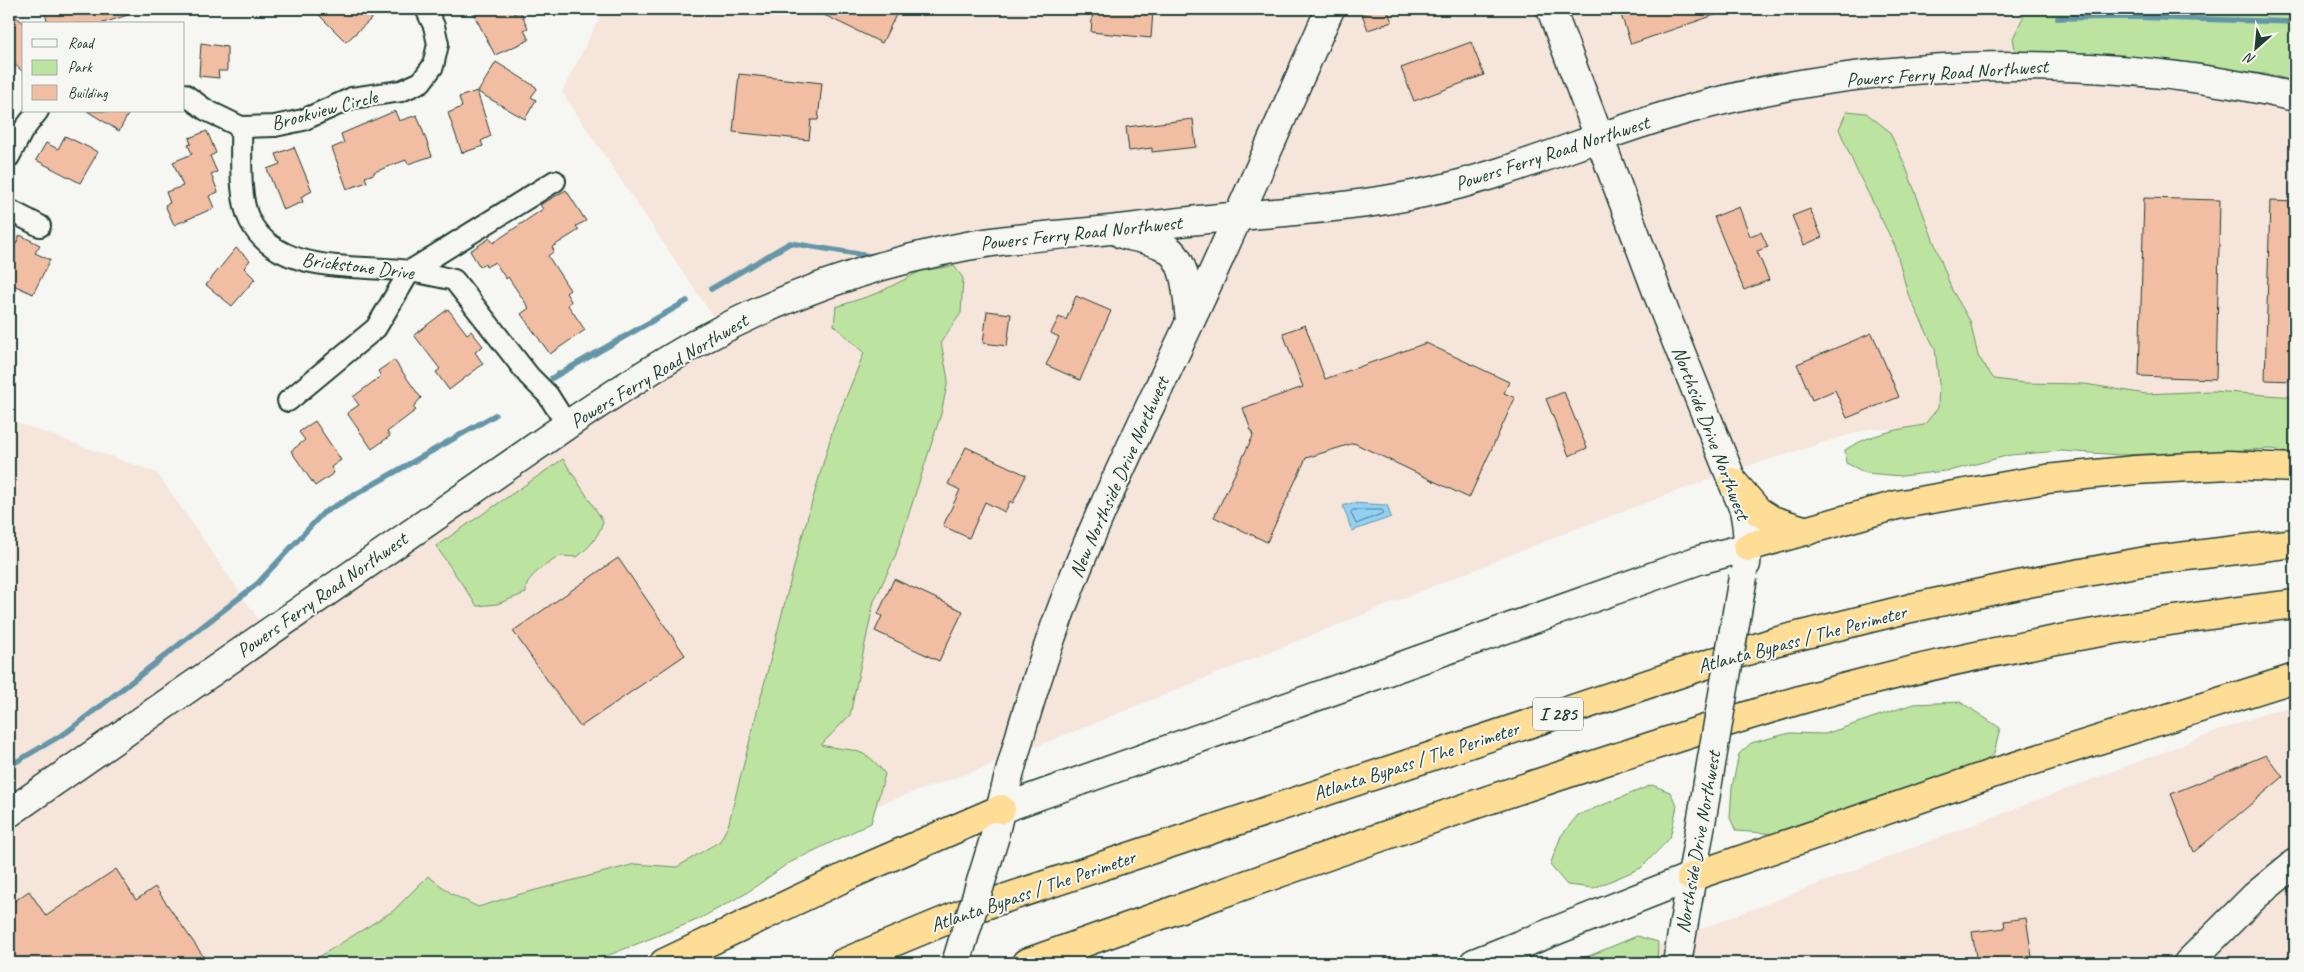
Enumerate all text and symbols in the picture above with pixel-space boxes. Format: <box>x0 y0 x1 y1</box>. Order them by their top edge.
legend <box>22 22 185 112</box>
north arrow <box>2232 22 2282 72</box>
text: Road <box>68 34 95 53</box>
text: N <box>2241 49 2258 69</box>
street label: Powers Ferry Road Northwest <box>1845 53 2051 93</box>
text: Park <box>68 58 93 77</box>
street label: Brookview Circle <box>268 83 381 136</box>
text: Building <box>68 84 108 103</box>
street label: Powers Ferry Road Northwest <box>1452 109 1654 196</box>
street label: Powers Ferry Road Northwest <box>979 210 1185 256</box>
street label: Brickstone Drive <box>301 247 417 285</box>
street label: Powers Ferry Road Northwest <box>566 307 754 434</box>
street label: Northside Drive Northwest <box>1666 343 1757 526</box>
street label: New Northside Drive Northwest <box>1063 370 1176 581</box>
street label: Powers Ferry Road Northwest <box>232 525 414 663</box>
street label: Atlanta Bypass / The Perimeter <box>1695 599 1911 679</box>
road number: I 285 <box>1533 698 1583 731</box>
street label: Atlanta Bypass / The Perimeter <box>1310 715 1524 806</box>
street label: Northside Drive Northwest <box>1670 747 1727 935</box>
street label: Atlanta Bypass / The Perimeter <box>927 844 1140 938</box>

